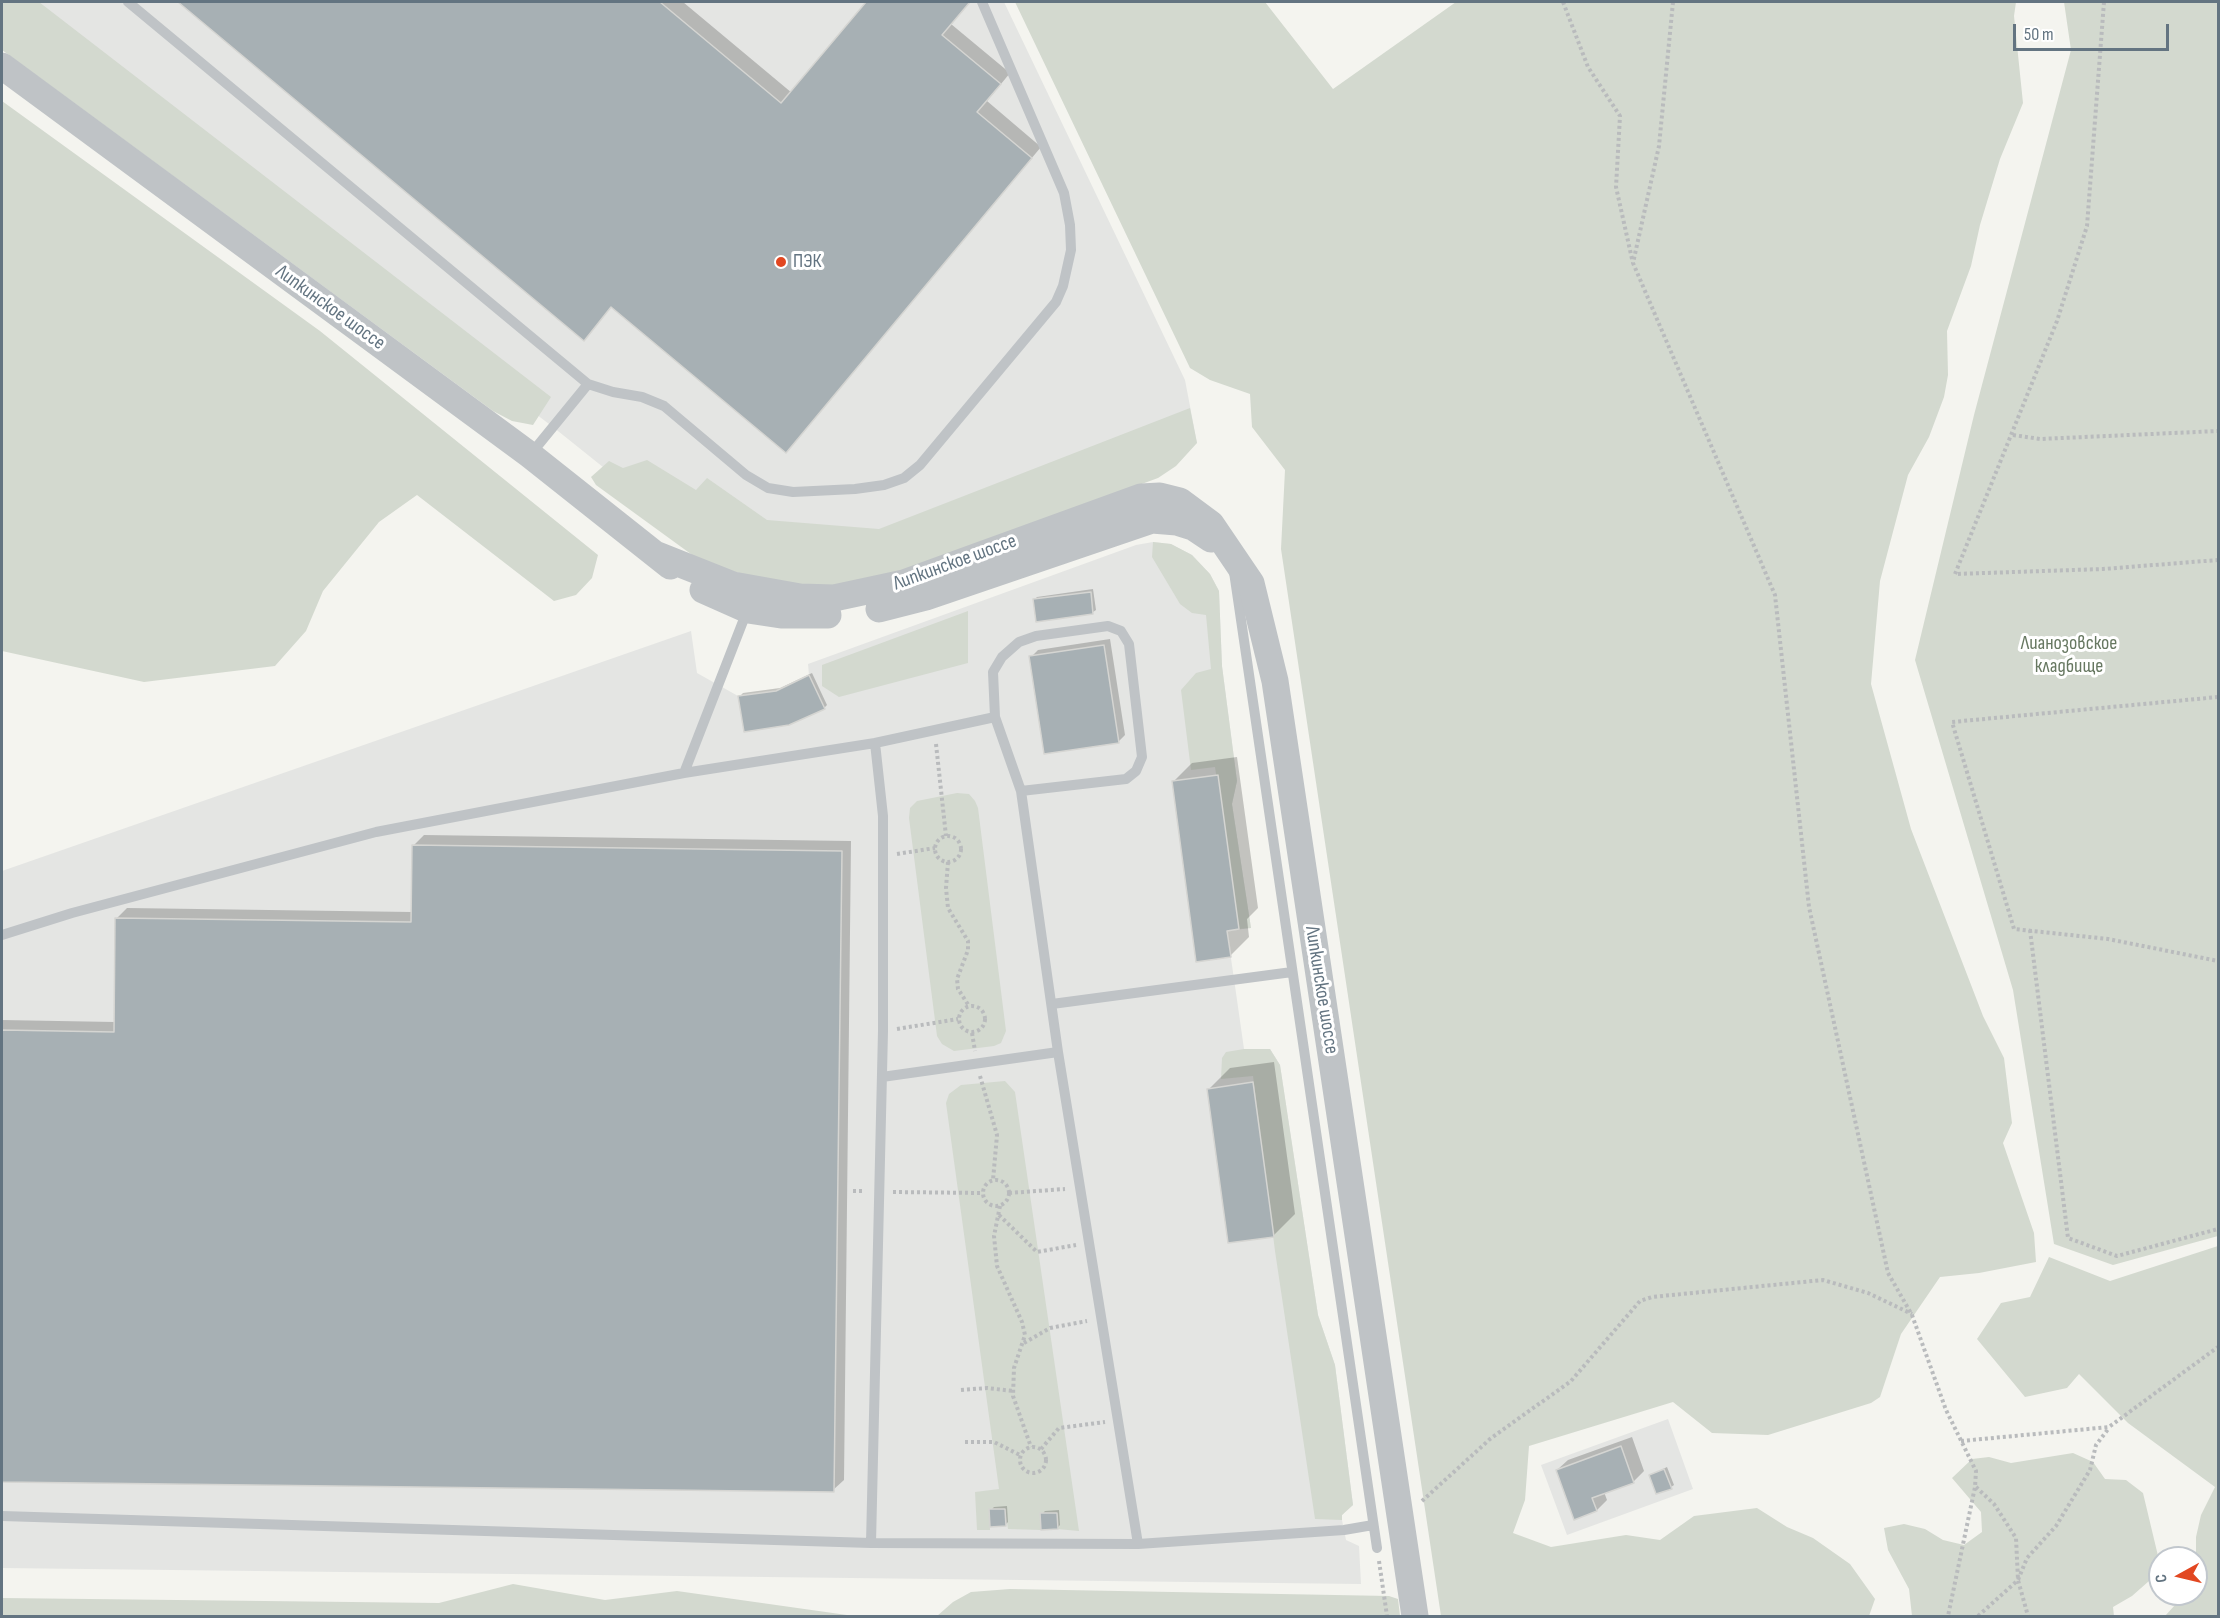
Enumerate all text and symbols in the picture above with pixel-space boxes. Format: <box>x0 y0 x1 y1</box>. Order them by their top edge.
scale bar <box>2016 12 2172 50</box>
text: 50 m <box>2024 24 2054 45</box>
place label: ПЭК <box>793 250 821 274</box>
marker: ПЭК <box>774 255 788 269</box>
street label: Липкинское шоссе <box>271 260 389 356</box>
street label: Липкинское шоссе <box>890 530 1020 596</box>
park label: Лианозовское кладбище <box>2021 632 2117 679</box>
street label: Липкинское шоссе <box>1299 924 1343 1056</box>
north arrow <box>2148 1546 2208 1606</box>
text: С <box>2152 1573 2172 1584</box>

